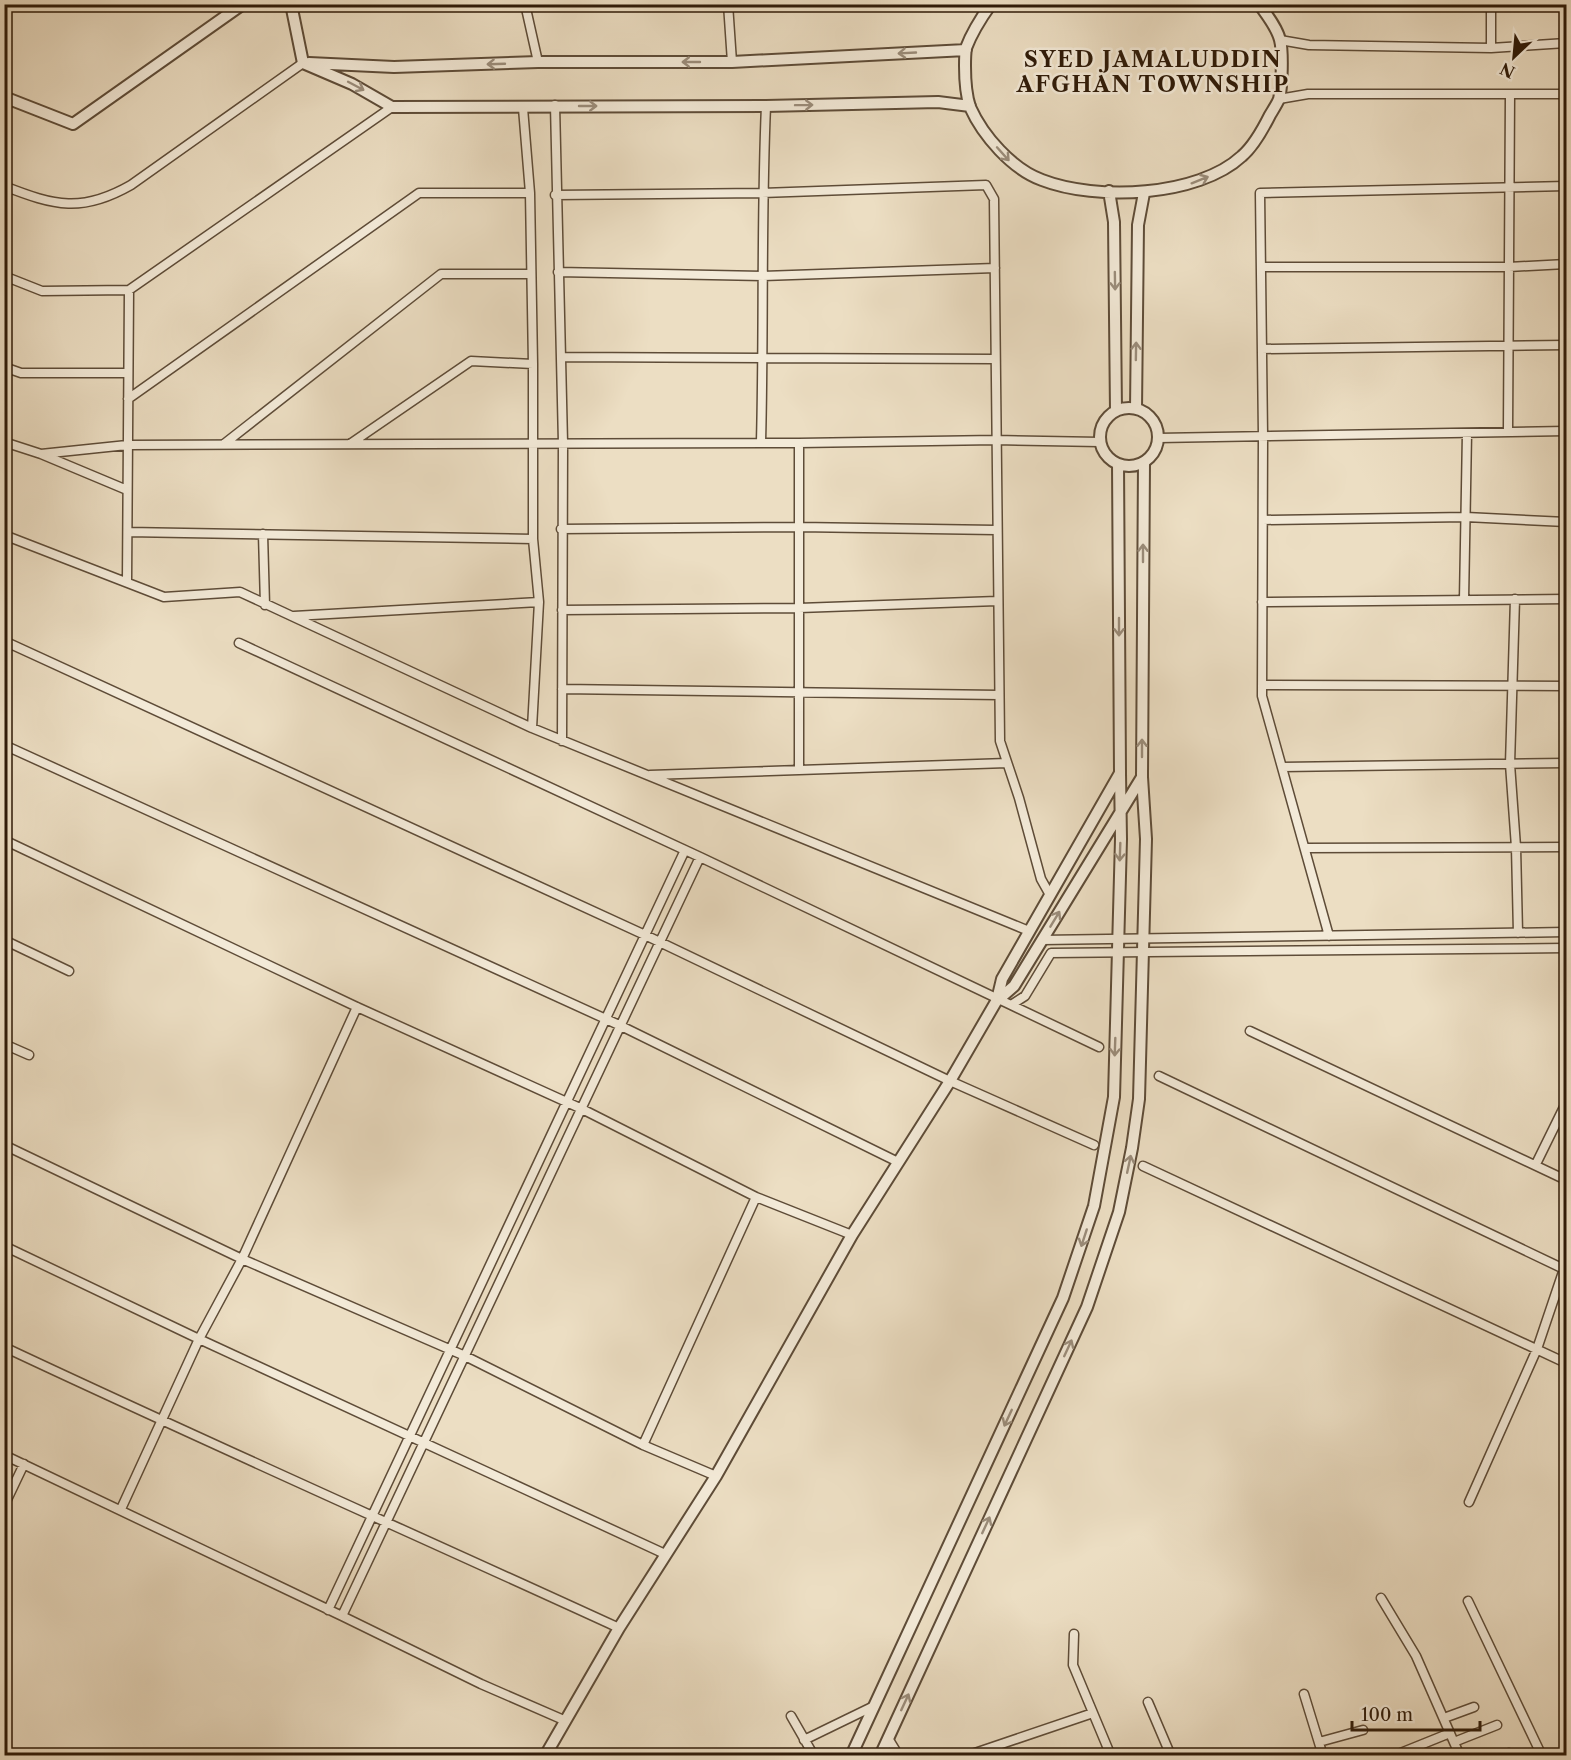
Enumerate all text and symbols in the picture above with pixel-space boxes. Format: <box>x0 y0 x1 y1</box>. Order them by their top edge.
north arrow <box>1484 27 1544 87</box>
district label: SYED JAMALUDDIN AFGHAN TOWNSHIP <box>1015 46 1290 98</box>
one-way arrow <box>898 48 918 59</box>
one-way arrow <box>682 56 702 68</box>
one-way arrow <box>487 58 507 69</box>
text: N <box>1497 58 1518 83</box>
one-way arrow <box>347 81 365 93</box>
one-way arrow <box>793 99 813 111</box>
one-way arrow <box>577 100 597 111</box>
one-way arrow <box>996 146 1011 161</box>
one-way arrow <box>1191 174 1209 185</box>
one-way arrow <box>1109 270 1121 290</box>
one-way arrow <box>1130 341 1142 361</box>
one-way arrow <box>1137 543 1149 563</box>
one-way arrow <box>1113 617 1125 637</box>
one-way arrow <box>1136 738 1148 758</box>
one-way arrow <box>1115 841 1126 861</box>
one-way arrow <box>1049 911 1061 928</box>
one-way arrow <box>1110 1036 1121 1056</box>
one-way arrow <box>1124 1154 1135 1174</box>
one-way arrow <box>1077 1228 1088 1247</box>
one-way arrow <box>1063 1340 1074 1358</box>
one-way arrow <box>1001 1408 1013 1426</box>
one-way arrow <box>981 1517 993 1535</box>
one-way arrow <box>899 1694 911 1712</box>
scale bar <box>1352 1694 1480 1732</box>
text: 100 m <box>1361 1704 1413 1726</box>

